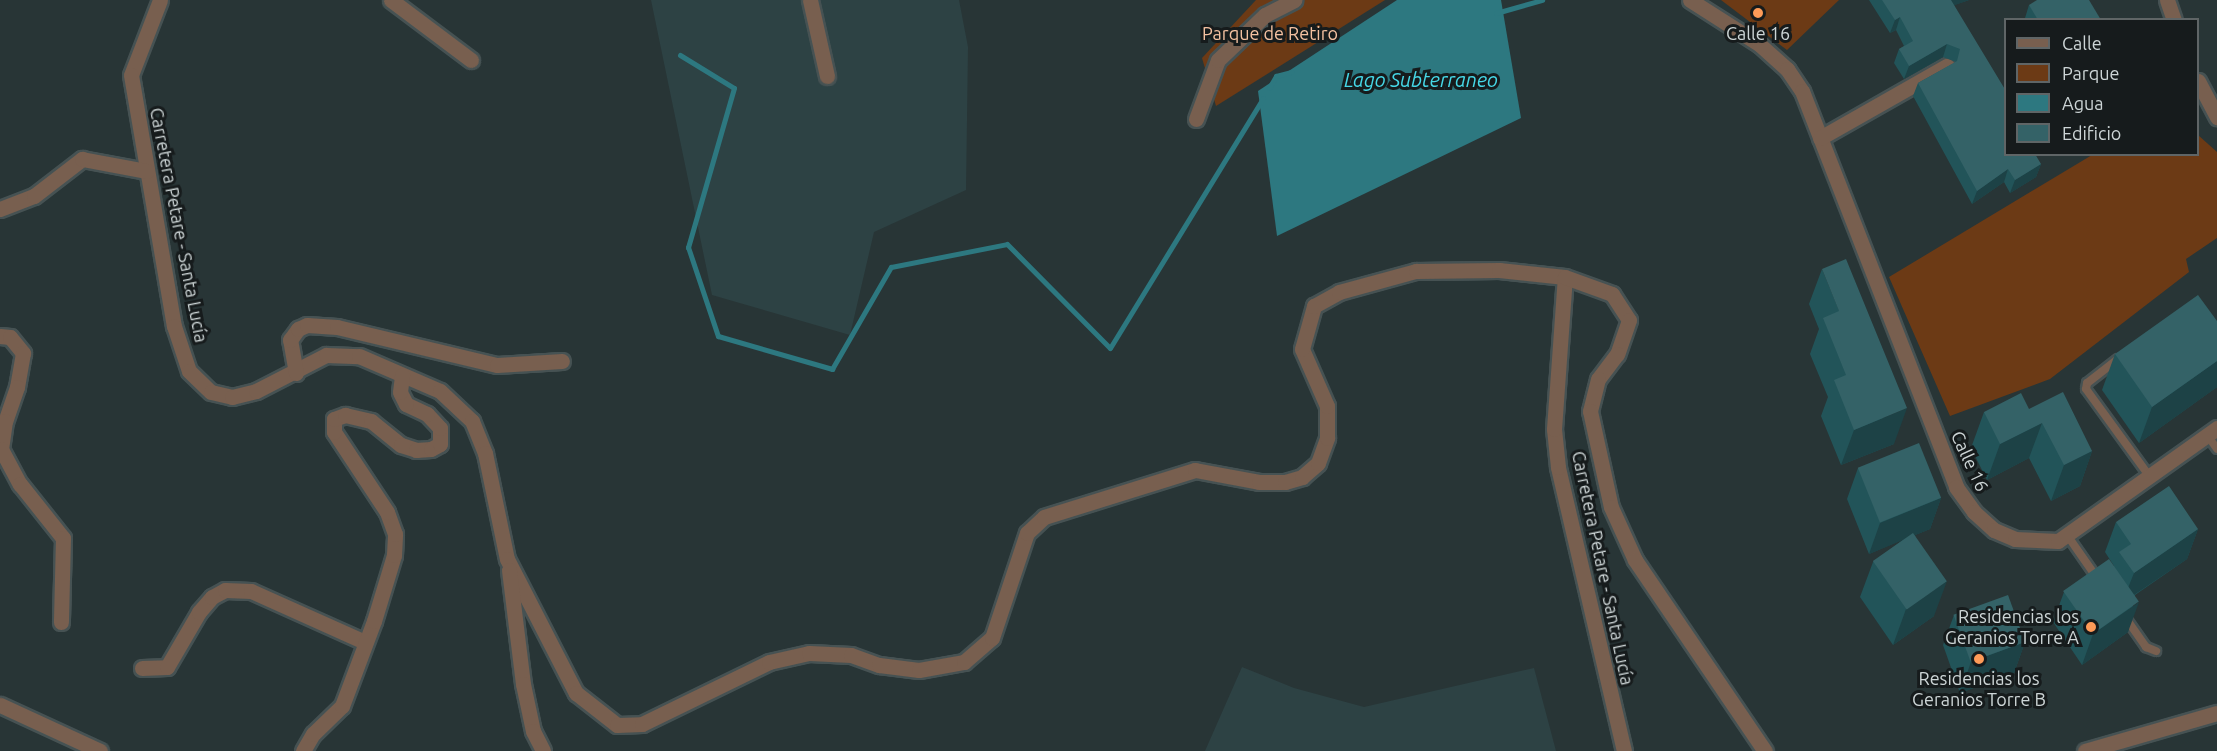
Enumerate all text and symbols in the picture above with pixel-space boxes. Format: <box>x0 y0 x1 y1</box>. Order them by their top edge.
marker: Calle 16 <box>1751 6 1765 20</box>
legend <box>2004 18 2199 156</box>
park label: Parque de Retiro <box>1202 22 1338 44</box>
place label: Calle 16 <box>1726 22 1790 44</box>
text: Calle <box>2062 33 2102 53</box>
text: Parque <box>2062 63 2119 83</box>
water label: Lago Subterraneo <box>1344 67 1498 91</box>
text: Agua <box>2062 93 2104 113</box>
street label: Carretera Petare - Santa Lucía <box>146 106 212 344</box>
text: Edificio <box>2062 123 2121 143</box>
street label: Calle 16 <box>1947 427 1993 495</box>
street label: Carretera Petare - Santa Lucía <box>1568 449 1638 687</box>
place label: Residencias los Geranios Torre A <box>1945 606 2079 648</box>
marker: Residencias los Geranios Torre A <box>2084 620 2098 634</box>
marker: Residencias los Geranios Torre B <box>1972 652 1986 666</box>
place label: Residencias los Geranios Torre B <box>1912 668 2046 710</box>

